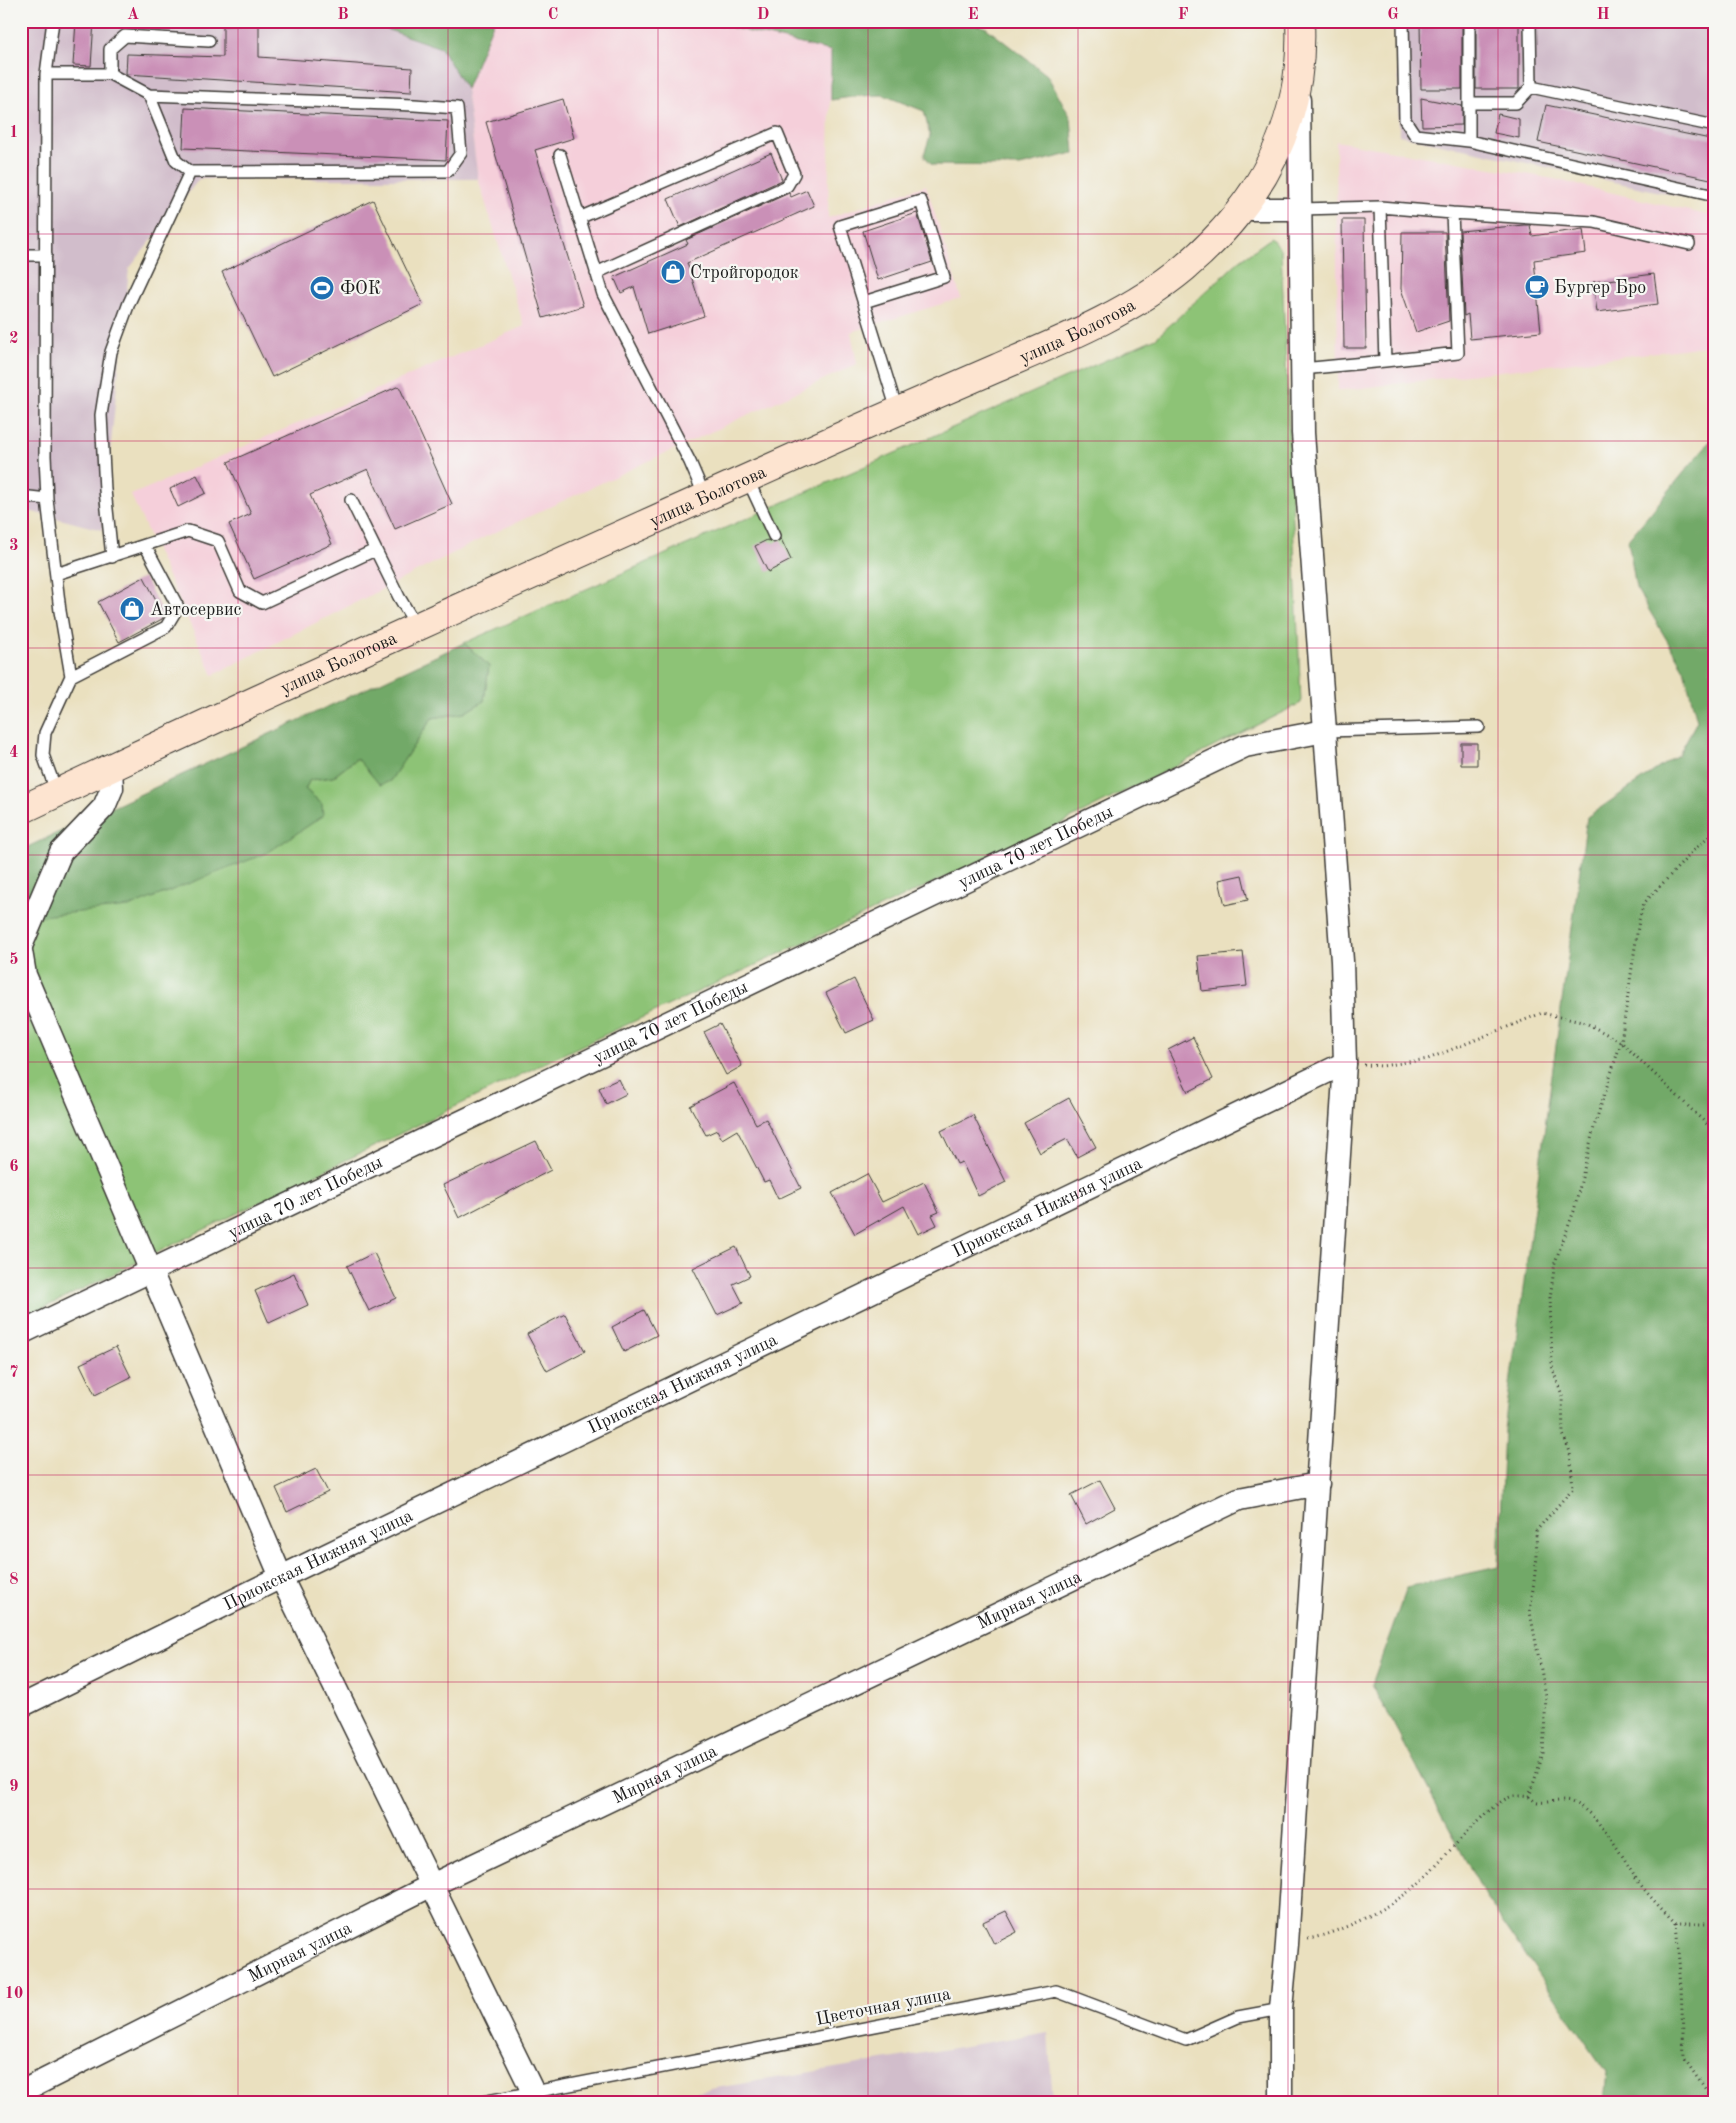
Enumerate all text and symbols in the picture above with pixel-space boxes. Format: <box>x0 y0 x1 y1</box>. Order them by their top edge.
text: A <box>127 7 139 23</box>
text: B <box>337 7 349 23</box>
text: C <box>548 7 558 23</box>
text: D <box>757 7 769 23</box>
text: E <box>967 7 979 23</box>
text: F <box>1178 7 1189 23</box>
text: G <box>1387 7 1399 23</box>
text: H <box>1596 7 1610 23</box>
text: 1 <box>9 125 19 141</box>
shop icon: Стройгородок <box>660 259 686 285</box>
place label: Стройгородок <box>690 264 799 282</box>
cafe icon: Бургер Бро <box>1524 274 1550 300</box>
sports icon: ФОК <box>309 275 335 301</box>
place label: Бургер Бро <box>1554 279 1646 297</box>
place label: ФОК <box>340 280 381 298</box>
street label: улица Болотова <box>1017 296 1139 367</box>
text: 2 <box>9 331 19 347</box>
street label: улица Болотова <box>647 463 769 531</box>
text: 3 <box>9 538 19 554</box>
shop icon: Автосервис <box>119 596 145 622</box>
place label: Автосервис <box>150 601 242 619</box>
street label: улица Болотова <box>278 629 400 698</box>
text: 4 <box>9 745 19 761</box>
street label: улица 70 лет Победы <box>956 803 1116 892</box>
text: 5 <box>9 952 19 968</box>
street label: улица 70 лет Победы <box>591 978 751 1067</box>
street label: улица 70 лет Победы <box>225 1153 386 1242</box>
street label: Приокская Нижняя улица <box>950 1154 1145 1261</box>
text: 6 <box>9 1159 19 1175</box>
street label: Приокская Нижняя улица <box>585 1331 780 1437</box>
text: 7 <box>9 1365 19 1381</box>
street label: Приокская Нижняя улица <box>221 1507 416 1614</box>
street label: Мирная улица <box>974 1568 1085 1633</box>
text: 8 <box>9 1572 19 1588</box>
street label: Мирная улица <box>610 1742 720 1807</box>
text: 9 <box>9 1779 19 1795</box>
street label: Мирная улица <box>245 1919 355 1986</box>
street label: Цветочная улица <box>814 1985 952 2029</box>
text: 10 <box>5 1986 23 2002</box>

